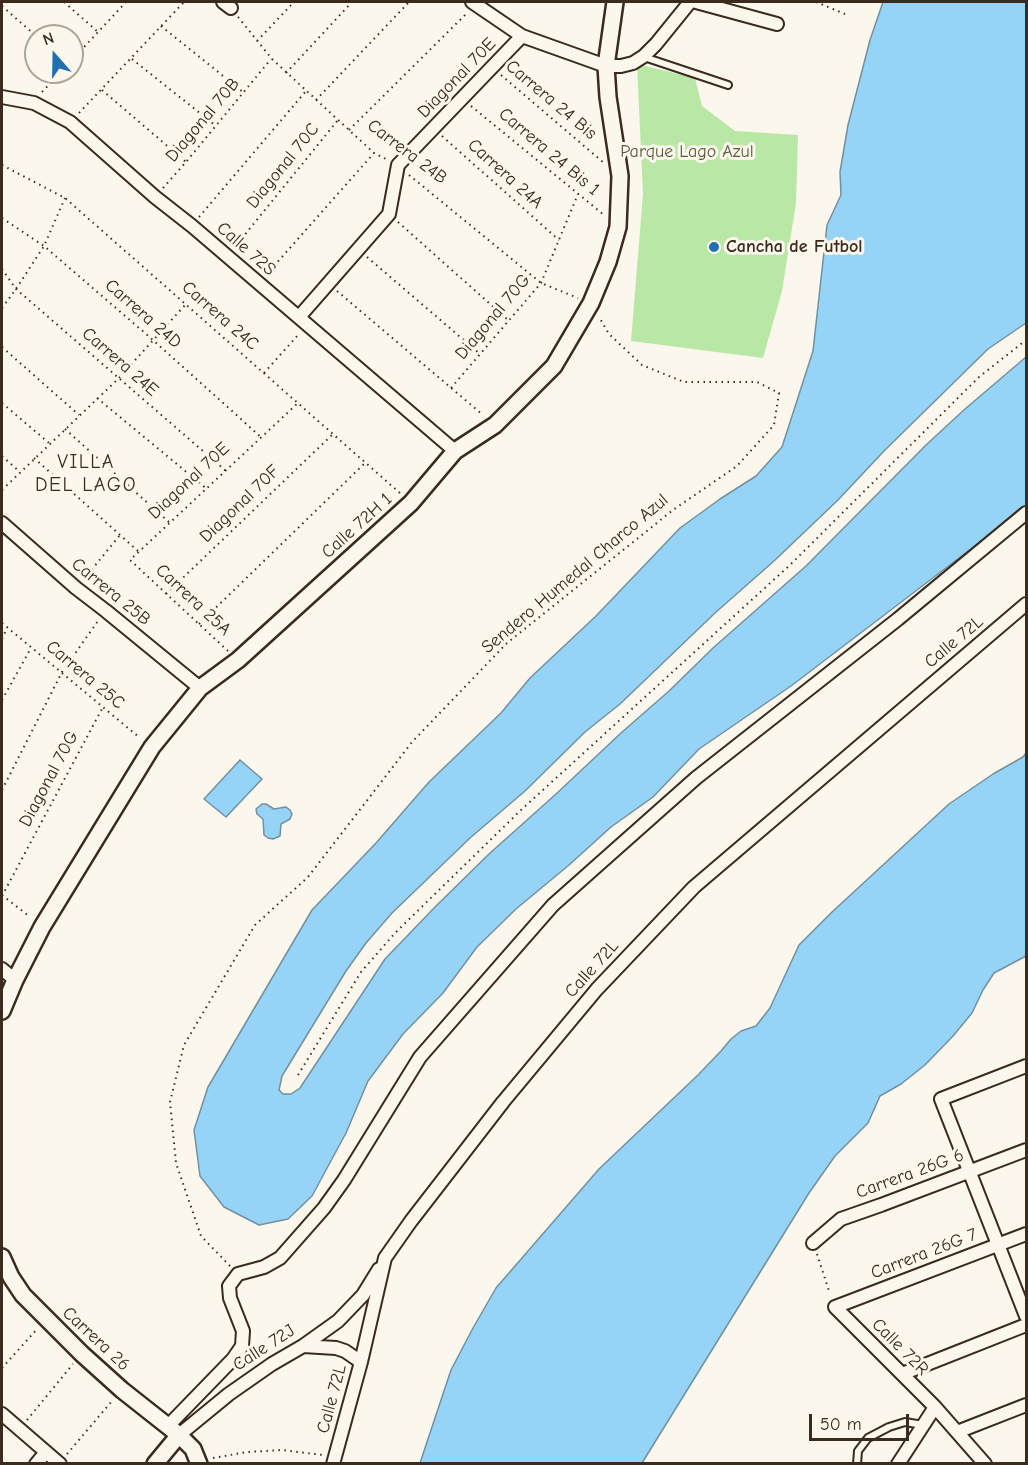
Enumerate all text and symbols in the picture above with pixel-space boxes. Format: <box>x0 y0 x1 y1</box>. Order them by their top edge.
north arrow <box>24 24 84 84</box>
text: N <box>41 29 57 49</box>
street label: Diagonal 70E <box>413 33 501 123</box>
street label: Carrera 24 Bis <box>501 56 601 144</box>
street label: Diagonal 70B <box>161 73 245 167</box>
street label: Carrera 24 Bis 1 <box>494 103 604 201</box>
street label: Carrera 24B <box>363 115 451 189</box>
street label: Diagonal 70C <box>242 119 324 213</box>
street label: Carrera 24A <box>463 135 547 213</box>
park label: Parque Lago Azul <box>620 141 754 163</box>
street label: Calle 72S <box>212 218 280 280</box>
place label: Cancha de Futbol <box>726 236 863 258</box>
marker: Cancha de Futbol <box>707 240 721 254</box>
street label: Diagonal 70G <box>451 270 535 364</box>
street label: Carrera 24D <box>100 275 186 353</box>
street label: Carrera 24C <box>177 277 263 355</box>
street label: Carrera 24E <box>77 323 163 401</box>
street label: Diagonal 70E <box>144 438 234 524</box>
district label: VILLA DEL LAGO <box>35 450 137 497</box>
street label: Diagonal 70F <box>196 461 284 547</box>
street label: Calle 72H 1 <box>317 489 397 563</box>
street label: Sendero Humedal Charco Azul <box>477 490 673 658</box>
street label: Carrera 25B <box>67 553 155 631</box>
street label: Carrera 25A <box>151 560 235 640</box>
street label: Calle 72L <box>920 611 988 673</box>
street label: Carrera 25C <box>41 636 129 714</box>
street label: Diagonal 70G <box>15 727 83 831</box>
street label: Calle 72L <box>560 936 624 1002</box>
street label: Carrera 26G 6 <box>853 1144 967 1204</box>
street label: Carrera 26G 7 <box>868 1224 980 1284</box>
street label: Carrera 26 <box>58 1302 134 1376</box>
street label: Calle 72R <box>867 1314 933 1380</box>
street label: Calle 72J <box>229 1320 299 1376</box>
street label: Calle 72L <box>312 1362 352 1436</box>
scale bar <box>812 1402 912 1440</box>
text: 50 m <box>820 1414 862 1435</box>

